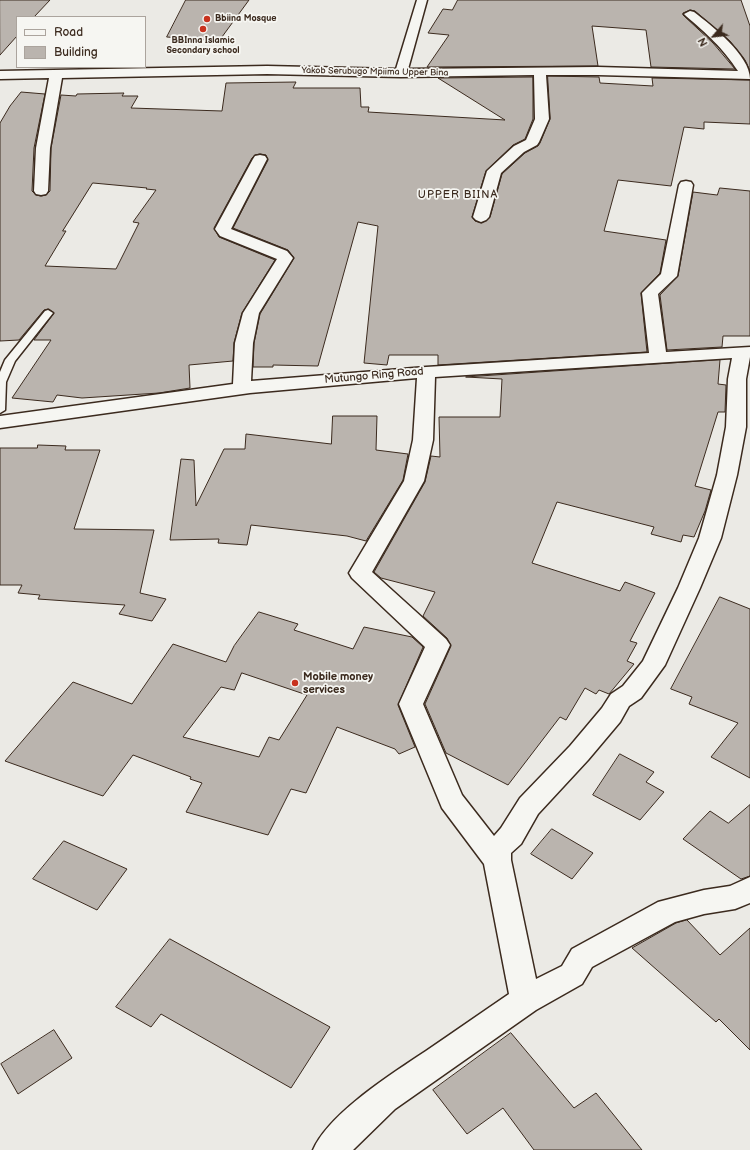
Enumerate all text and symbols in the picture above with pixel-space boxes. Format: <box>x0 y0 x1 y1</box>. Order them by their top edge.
marker: Bbiina Mosque <box>202 14 212 24</box>
place label: Bbiina Mosque <box>215 14 276 24</box>
legend <box>16 16 146 68</box>
north arrow <box>694 16 734 56</box>
marker: BBInna Islamic Secondary school <box>198 24 208 34</box>
text: Road <box>54 25 83 40</box>
text: N <box>695 35 711 49</box>
place label: BBInna Islamic Secondary school <box>166 36 240 57</box>
text: Building <box>54 45 98 60</box>
street label: Yakob Serubugo Mpiima Upper Bina <box>301 65 449 79</box>
district label: UPPER BIINA <box>418 188 498 202</box>
street label: Mutungo Ring Road <box>324 365 424 387</box>
place label: Mobile money services <box>303 670 373 696</box>
marker: Mobile money services <box>290 678 300 688</box>

